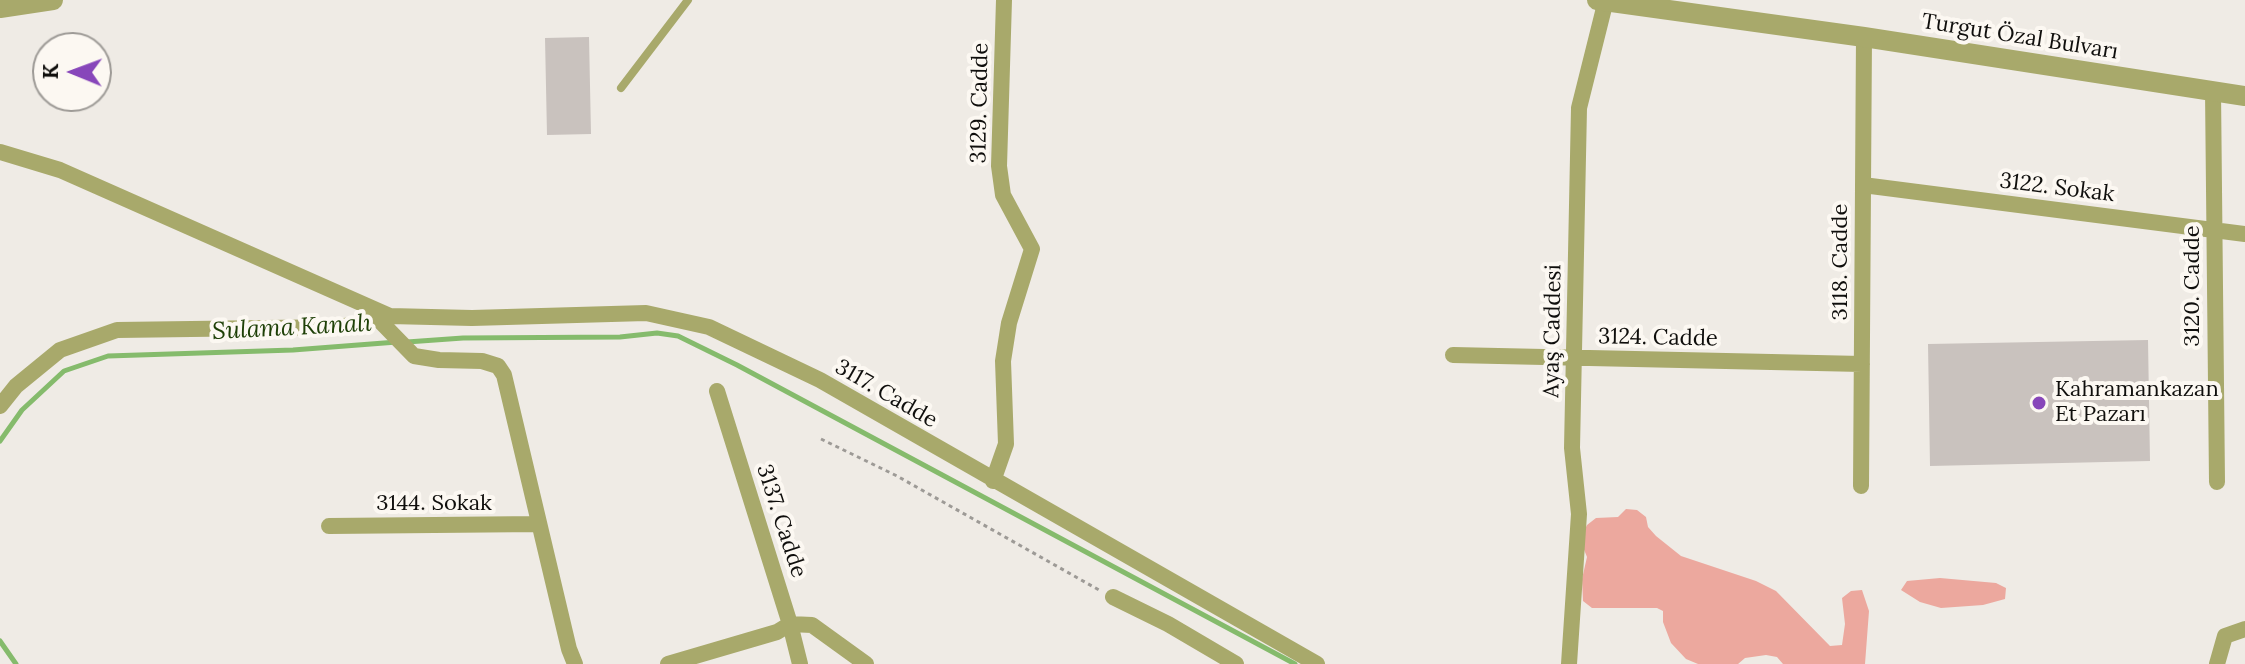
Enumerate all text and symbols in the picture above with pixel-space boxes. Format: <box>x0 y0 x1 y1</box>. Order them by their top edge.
street label: Turgut Özal Bulvarı <box>1920 8 2120 66</box>
north arrow <box>32 32 112 112</box>
street label: 3129. Cadde <box>966 42 994 164</box>
text: K <box>36 64 64 80</box>
street label: 3122. Sokak <box>1998 168 2116 208</box>
street label: 3118. Cadde <box>1828 204 1854 320</box>
street label: 3120. Cadde <box>2180 225 2206 347</box>
street label: Ayaş Caddesi <box>1539 264 1567 398</box>
water label: Sulama Kanalı <box>212 309 372 347</box>
street label: 3124. Cadde <box>1598 324 1718 352</box>
street label: 3117. Cadde <box>830 354 942 434</box>
place label: Kahramankazan Et Pazarı <box>2055 377 2219 428</box>
marker: Kahramankazan Et Pazarı <box>2030 394 2048 412</box>
street label: 3137. Cadde <box>750 461 812 581</box>
street label: 3144. Sokak <box>376 491 492 517</box>

